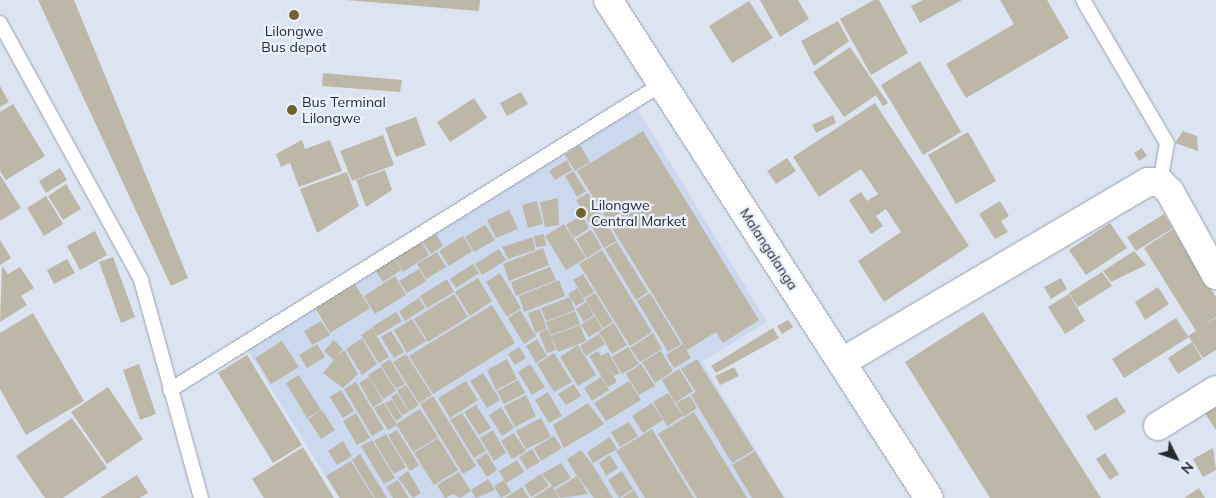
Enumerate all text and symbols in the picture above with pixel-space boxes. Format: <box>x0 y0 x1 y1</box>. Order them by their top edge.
marker: Lilongwe Bus depot <box>288 9 300 21</box>
place label: Lilongwe Bus depot <box>261 23 327 56</box>
place label: Bus Terminal Lilongwe <box>302 94 386 126</box>
marker: Bus Terminal Lilongwe <box>286 104 298 116</box>
place label: Lilongwe Central Market <box>591 197 686 230</box>
street label: Malangalanga <box>736 205 802 293</box>
marker: Lilongwe Central Market <box>575 207 587 219</box>
north arrow <box>1151 433 1201 483</box>
text: N <box>1177 458 1198 478</box>

